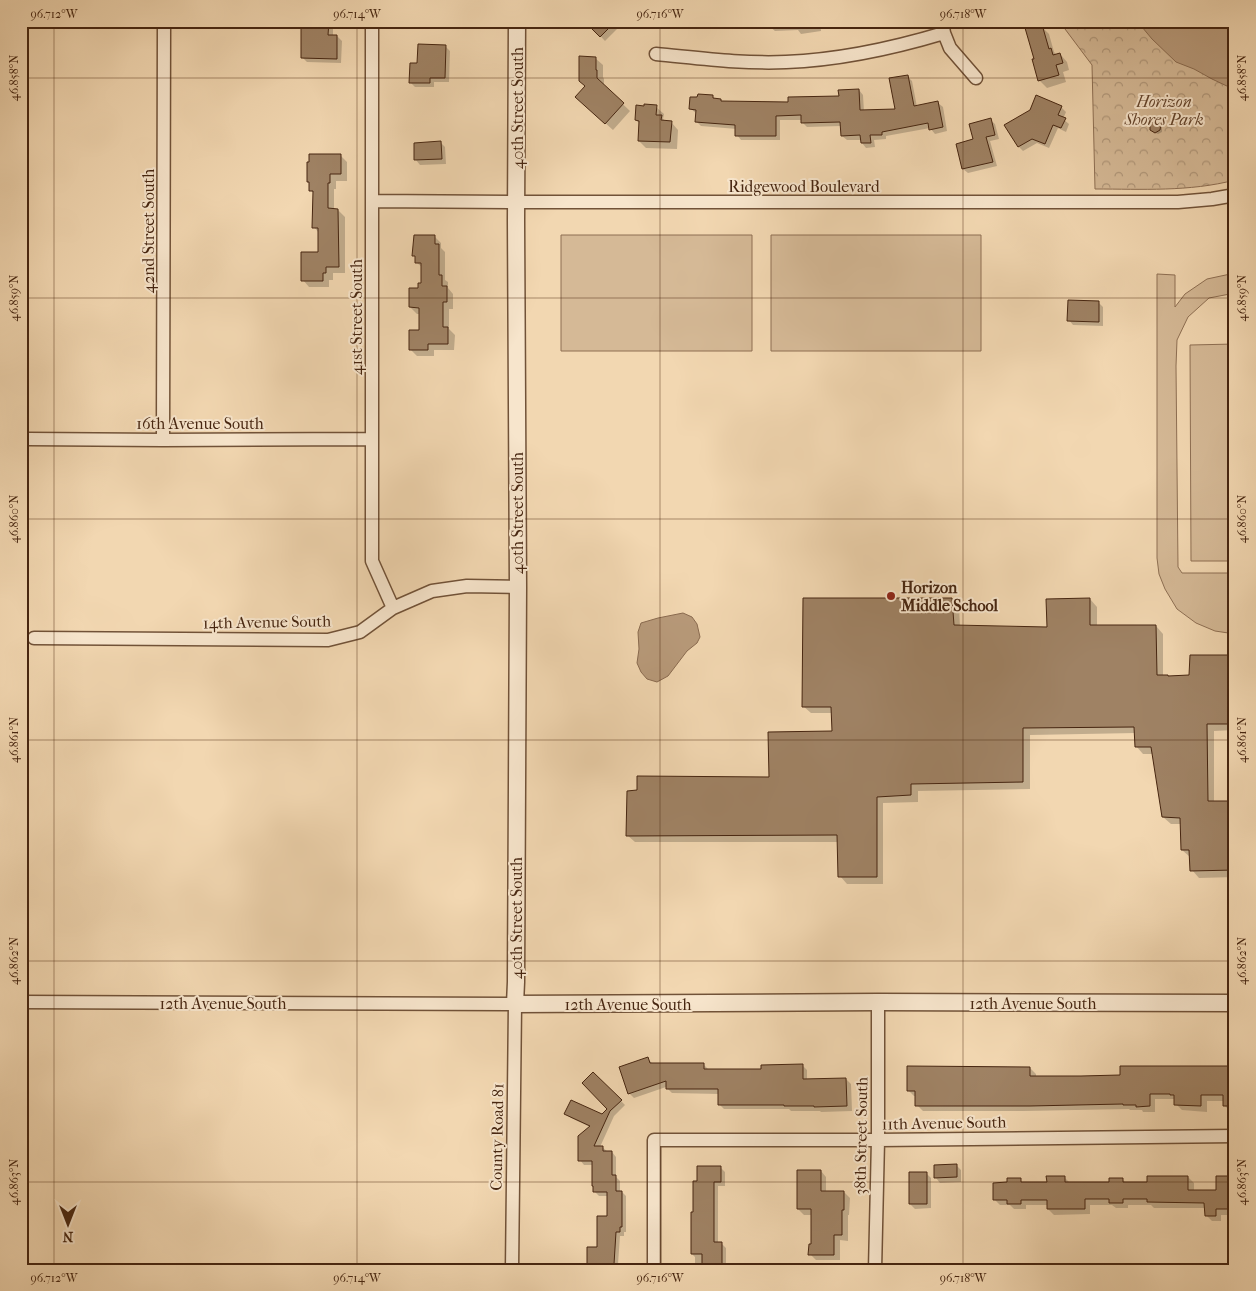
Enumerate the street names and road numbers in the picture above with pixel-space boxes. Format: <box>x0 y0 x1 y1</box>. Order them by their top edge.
street label: 40th Street South <box>508 47 527 169</box>
street label: 42nd Street South <box>139 169 158 293</box>
street label: Ridgewood Boulevard <box>728 177 880 196</box>
street label: 41st Street South <box>347 259 366 375</box>
street label: 16th Avenue South <box>136 414 264 433</box>
street label: 40th Street South <box>508 452 527 574</box>
street label: 14th Avenue South <box>203 611 331 633</box>
street label: 40th Street South <box>507 857 526 979</box>
street label: 12th Avenue South <box>159 994 287 1013</box>
street label: 12th Avenue South <box>969 994 1097 1013</box>
street label: 12th Avenue South <box>564 995 692 1014</box>
street label: 38th Street South <box>850 1077 872 1195</box>
street label: County Road 81 <box>487 1083 507 1191</box>
street label: 11th Avenue South <box>882 1112 1006 1134</box>

